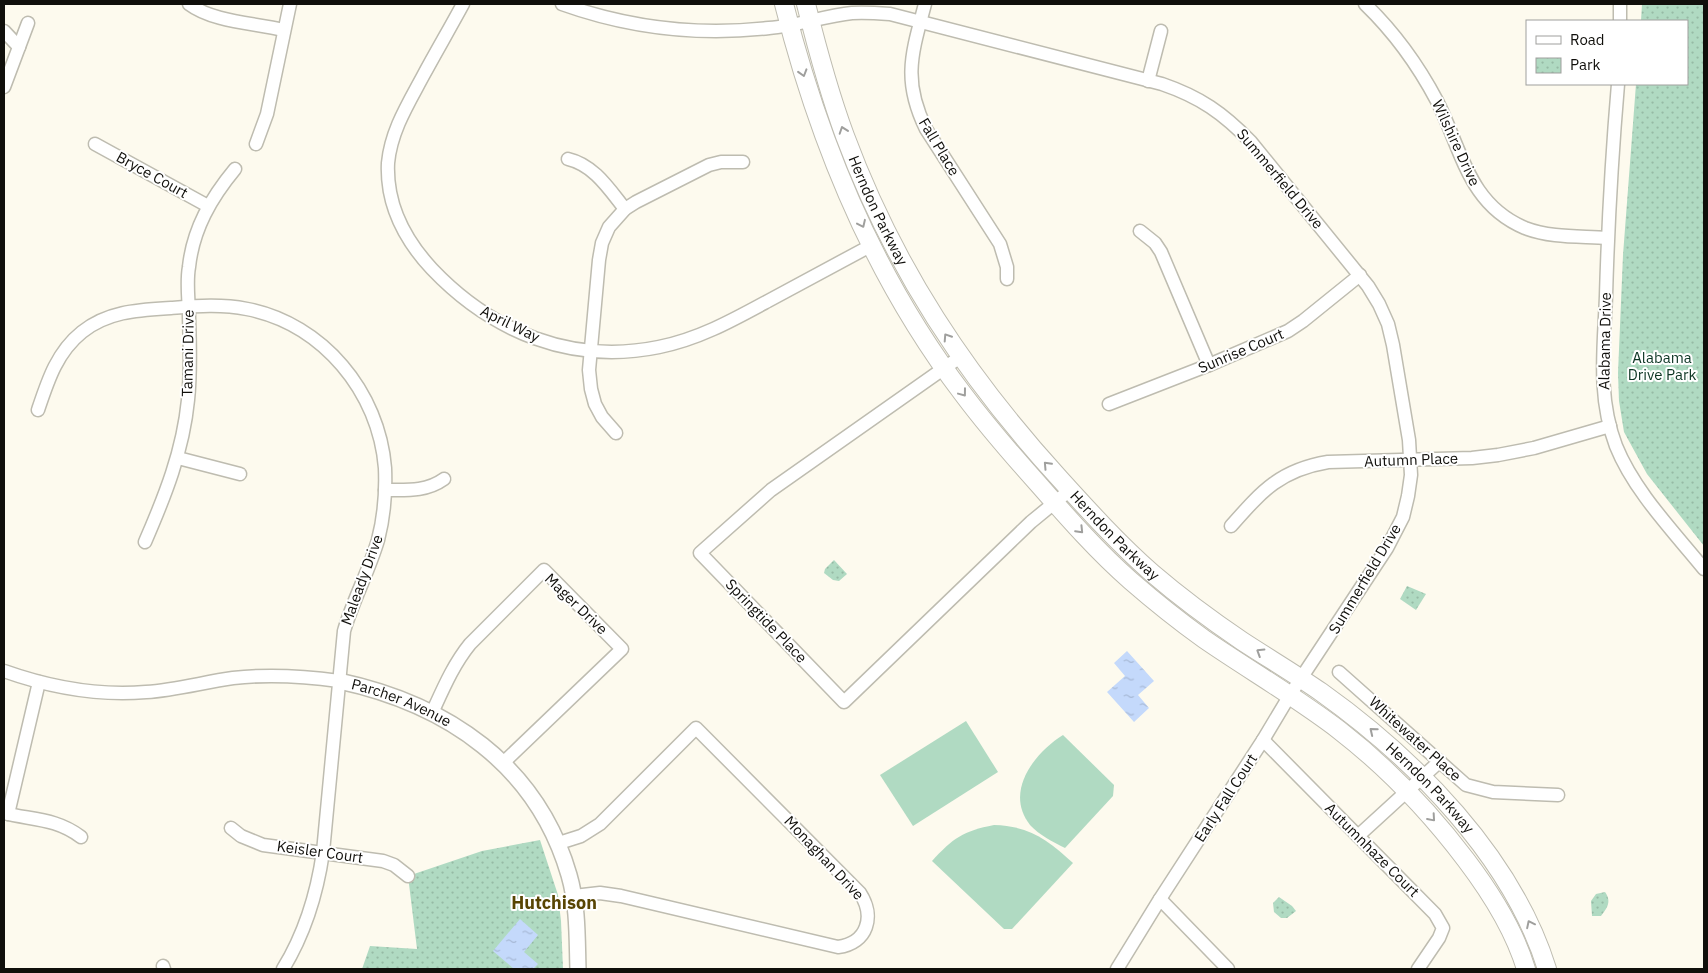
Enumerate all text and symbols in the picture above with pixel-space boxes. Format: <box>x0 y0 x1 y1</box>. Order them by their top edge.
legend <box>1526 20 1688 85</box>
text: Road <box>1570 30 1605 49</box>
text: Park <box>1570 55 1600 74</box>
one-way arrow <box>798 68 808 76</box>
street label: Wilshire Drive <box>1428 97 1485 189</box>
street label: Fall Place <box>915 114 964 179</box>
street label: Summerfield Drive <box>1233 125 1328 233</box>
one-way arrow <box>839 126 849 135</box>
street label: Bryce Court <box>113 147 191 202</box>
street label: Herndon Parkway <box>844 153 913 269</box>
one-way arrow <box>855 219 866 228</box>
street label: Alabama Drive <box>1594 292 1615 390</box>
street label: April Way <box>477 301 544 346</box>
street label: Tamani Drive <box>177 309 198 397</box>
street label: Sunrise Court <box>1195 324 1286 377</box>
one-way arrow <box>944 334 953 343</box>
park label: Alabama Drive Park <box>1628 348 1696 384</box>
one-way arrow <box>957 387 966 397</box>
street label: Autumn Place <box>1364 448 1458 471</box>
one-way arrow <box>1044 462 1053 471</box>
street label: Herndon Parkway <box>1066 486 1164 585</box>
street label: Summerfield Drive <box>1324 520 1405 637</box>
one-way arrow <box>1074 524 1083 533</box>
street label: Maleady Drive <box>336 532 387 628</box>
street label: Mager Drive <box>541 569 612 638</box>
street label: Springtide Place <box>721 575 811 667</box>
one-way arrow <box>1257 649 1266 659</box>
street label: Parcher Avenue <box>349 674 455 731</box>
street label: Whitewater Place <box>1365 692 1465 785</box>
one-way arrow <box>1369 728 1378 737</box>
street label: Herndon Parkway <box>1382 738 1479 837</box>
street label: Early Fall Court <box>1190 750 1261 846</box>
street label: Autumnhaze Court <box>1321 798 1424 901</box>
street label: Monaghan Drive <box>780 812 868 904</box>
one-way arrow <box>1427 812 1436 821</box>
street label: Keisler Court <box>276 836 364 867</box>
district label: Hutchison <box>511 891 597 914</box>
one-way arrow <box>1525 920 1536 929</box>

